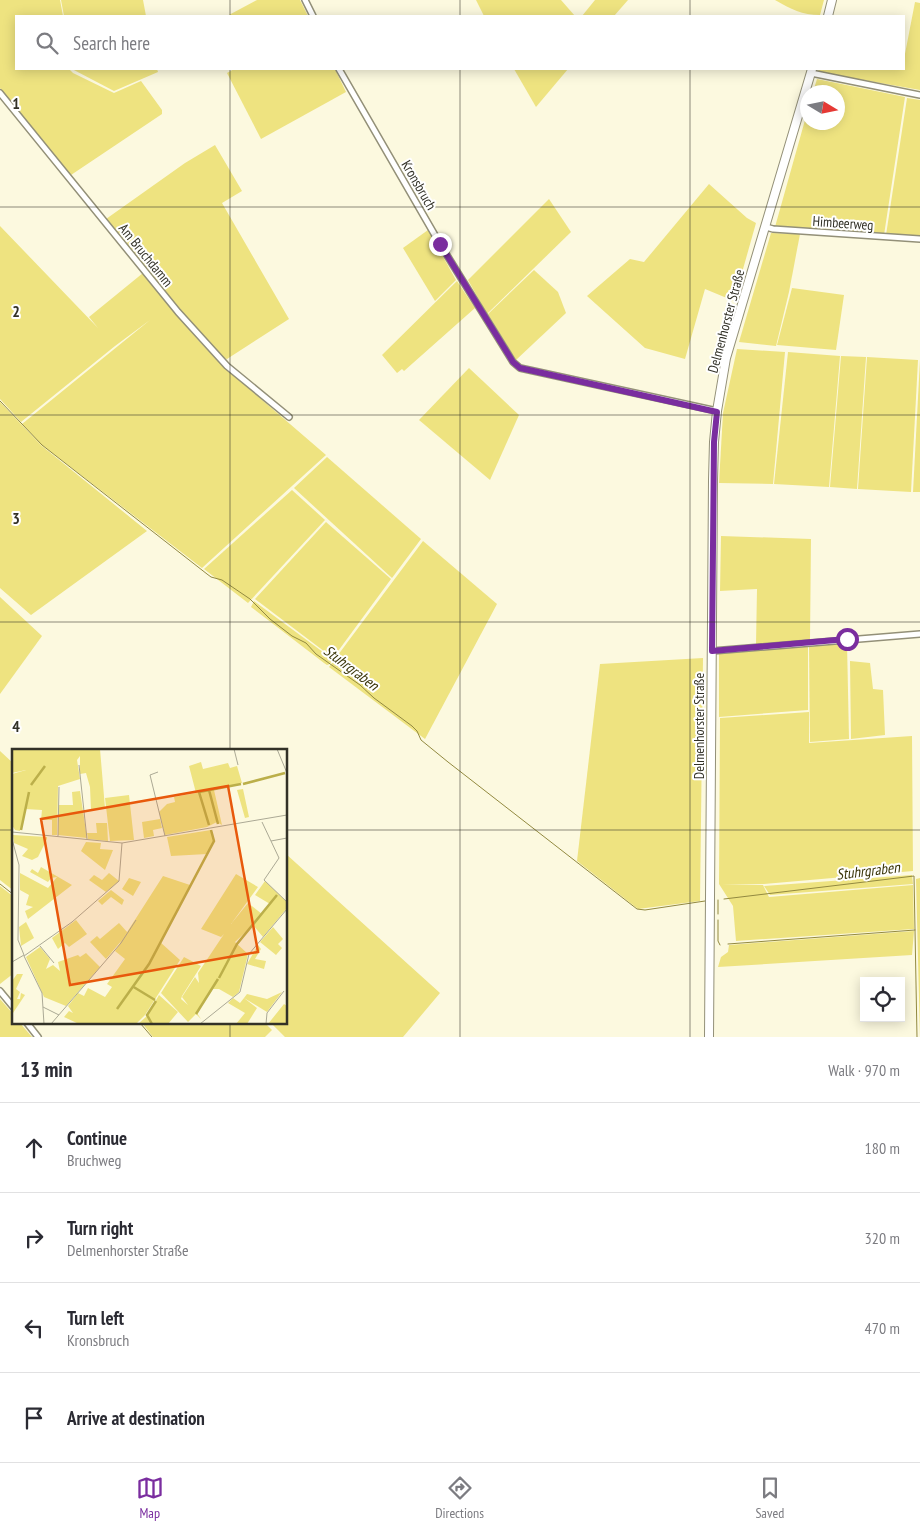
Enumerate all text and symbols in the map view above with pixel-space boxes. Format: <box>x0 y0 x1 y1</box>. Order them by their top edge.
search box <box>15 15 905 70</box>
icon: search <box>33 29 61 57</box>
text: Search here <box>73 31 150 55</box>
north arrow <box>800 85 845 130</box>
text: 1 <box>12 93 20 113</box>
street label: Kronsbruch <box>398 157 440 213</box>
street label: Himbeerweg <box>812 212 874 234</box>
street label: Am Bruchdamm <box>115 220 177 290</box>
route end <box>429 233 452 256</box>
street label: Delmenhorster Straße <box>704 267 749 375</box>
text: 2 <box>12 301 20 321</box>
text: 3 <box>12 508 20 528</box>
route start <box>836 628 859 651</box>
water label: Stuhrgraben <box>320 641 384 695</box>
street label: Delmenhorster Straße <box>690 673 708 779</box>
text: 4 <box>12 716 20 736</box>
inset map <box>12 749 288 1024</box>
water label: Stuhrgraben <box>835 857 902 884</box>
map controls <box>860 977 905 1022</box>
button: locate <box>860 977 905 1022</box>
text: 13 min <box>20 1056 72 1083</box>
text: Walk · 970 m <box>828 1060 900 1080</box>
text: Continue <box>67 1126 127 1150</box>
icon: ahead <box>20 1134 48 1162</box>
text: 180 m <box>865 1138 900 1158</box>
text: Bruchweg <box>67 1150 121 1170</box>
text: Turn right <box>67 1216 133 1240</box>
icon: right <box>20 1224 48 1252</box>
text: 320 m <box>865 1228 900 1248</box>
text: Delmenhorster Straße <box>67 1240 189 1260</box>
text: Turn left <box>67 1306 124 1330</box>
icon: left <box>20 1314 48 1342</box>
text: 470 m <box>865 1318 900 1338</box>
text: Kronsbruch <box>67 1330 129 1350</box>
icon: arrive <box>20 1404 48 1432</box>
text: Arrive at destination <box>67 1406 205 1430</box>
tab: Map <box>136 1474 164 1522</box>
tab: Directions <box>435 1474 484 1522</box>
tab: Saved <box>755 1474 784 1522</box>

